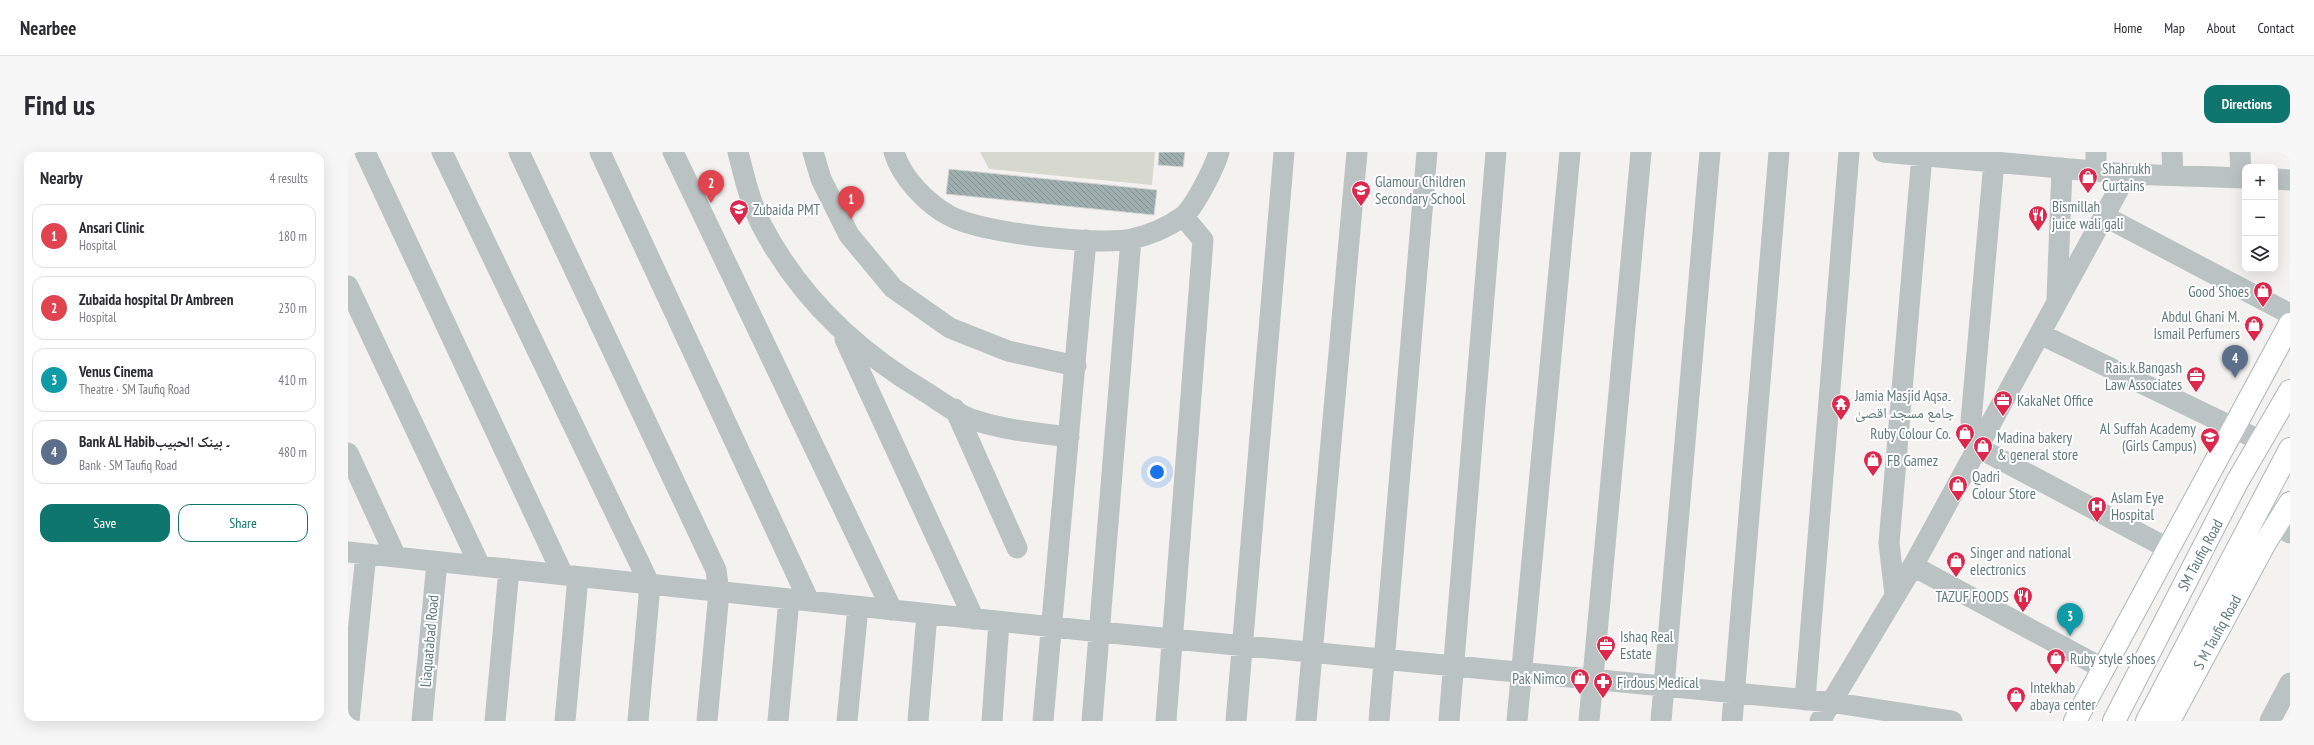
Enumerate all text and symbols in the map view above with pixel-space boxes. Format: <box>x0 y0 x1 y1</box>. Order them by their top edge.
text: Nearbee <box>20 16 77 40</box>
text: Home <box>2114 19 2142 37</box>
text: Map <box>2164 19 2185 37</box>
text: About <box>2207 19 2236 37</box>
text: Contact <box>2258 19 2294 37</box>
button: Directions <box>2204 85 2290 123</box>
text: Find us <box>24 86 95 123</box>
place label: Shahrukh Curtains <box>2102 159 2151 195</box>
map controls <box>2242 164 2278 272</box>
button: + <box>2242 164 2278 200</box>
shop icon: Shahrukh Curtains <box>2077 166 2099 194</box>
text: Nearby <box>40 167 83 189</box>
text: 4 results <box>269 170 308 187</box>
pin: 2 <box>698 170 724 203</box>
place label: Glamour Children Secondary School <box>1375 172 1466 208</box>
school or university icon: Glamour Children Secondary School <box>1350 179 1372 207</box>
pin: 1 <box>838 186 864 219</box>
place label: Bismillah juice wali gali <box>2052 197 2123 233</box>
school or university icon: Zubaida PMT <box>728 198 750 226</box>
place label: Zubaida PMT <box>753 200 821 219</box>
button: − <box>2242 200 2278 236</box>
restaurant icon: Bismillah juice wali gali <box>2027 204 2049 232</box>
text: Ansari Clinic <box>79 218 145 237</box>
text: 1 <box>51 228 57 245</box>
text: 180 m <box>278 228 307 245</box>
button: layers <box>2242 236 2278 272</box>
text: Hospital <box>79 237 116 254</box>
shop icon: Good Shoes <box>2252 280 2274 308</box>
place label: Good Shoes <box>2188 282 2249 301</box>
text: Zubaida hospital Dr Ambreen <box>79 290 234 309</box>
text: 2 <box>51 300 57 317</box>
text: 230 m <box>278 300 307 317</box>
place label: Abdul Ghani M. Ismail Perfumers <box>2154 307 2240 343</box>
text: Hospital <box>79 309 116 326</box>
shop icon: Abdul Ghani M. Ismail Perfumers <box>2243 314 2265 342</box>
pin: 4 <box>2222 345 2248 378</box>
place label: Rais.k.Bangash Law Associates <box>2105 358 2182 394</box>
text: Venus Cinema <box>79 362 153 381</box>
office icon: Rais.k.Bangash Law Associates <box>2185 365 2207 393</box>
text: 3 <box>51 372 57 389</box>
text: 410 m <box>278 372 307 389</box>
text: Theatre · SM Taufiq Road <box>79 381 190 398</box>
place label: Jamia Masjid Aqsa۔ جامع مسجد اقصیٰ <box>1854 386 1955 423</box>
office icon: KakaNet Office <box>1992 389 2014 417</box>
place label: KakaNet Office <box>2017 391 2093 410</box>
temple icon: Jamia Masjid Aqsa۔ جامع مسجد اقصیٰ <box>1830 393 1852 421</box>
place label: Al Suffah Academy (Girls Campus) <box>2100 419 2196 455</box>
shop icon: Ruby Colour Co. <box>1954 422 1976 450</box>
place label: Ruby Colour Co. <box>1870 424 1951 443</box>
school or university icon: Al Suffah Academy (Girls Campus) <box>2199 426 2221 454</box>
place label: Madina bakery & general store <box>1997 428 2078 464</box>
text: Bank AL Habib۔ بینک الحبیب <box>79 432 230 451</box>
shop icon: Madina bakery & general store <box>1972 435 1994 463</box>
text: 4 <box>51 444 57 461</box>
text: 480 m <box>278 444 307 461</box>
shop icon: FB Gamez <box>1862 449 1884 477</box>
place label: FB Gamez <box>1887 451 1938 470</box>
text: Bank · SM Taufiq Road <box>79 457 177 474</box>
your location <box>1147 462 1167 482</box>
place label: Qadri Colour Store <box>1972 467 2036 503</box>
shop icon: Qadri Colour Store <box>1947 474 1969 502</box>
place label: Aslam Eye Hospital <box>2111 488 2164 524</box>
hospital icon: Aslam Eye Hospital <box>2086 495 2108 523</box>
button: Save <box>40 504 170 542</box>
button: Share <box>178 504 308 542</box>
street label: SM Taufiq Road <box>2173 516 2227 594</box>
place label: Singer and national electronics <box>1970 543 2072 579</box>
shop icon: Singer and national electronics <box>1945 550 1967 578</box>
restaurant icon: TAZUF FOODS <box>2012 585 2034 613</box>
place label: TAZUF FOODS <box>1935 587 2009 606</box>
street label: S M Taufiq Road <box>2189 592 2245 672</box>
street label: Liaquatabad Road <box>416 594 442 688</box>
pin: 3 <box>2057 603 2083 636</box>
place label: Ishaq Real Estate <box>1620 627 1674 663</box>
office icon: Ishaq Real Estate <box>1595 634 1617 662</box>
shop icon: Ruby style shoes <box>2045 647 2067 675</box>
place label: Ruby style shoes <box>2070 649 2156 668</box>
shop icon: Pak Nimco <box>1569 667 1591 695</box>
place label: Pak Nimco <box>1512 669 1566 688</box>
pharmacy icon: Firdous Medical <box>1592 671 1614 699</box>
place label: Firdous Medical <box>1617 673 1699 692</box>
place label: Intekhab abaya center <box>2030 678 2096 714</box>
shop icon: Intekhab abaya center <box>2005 685 2027 713</box>

